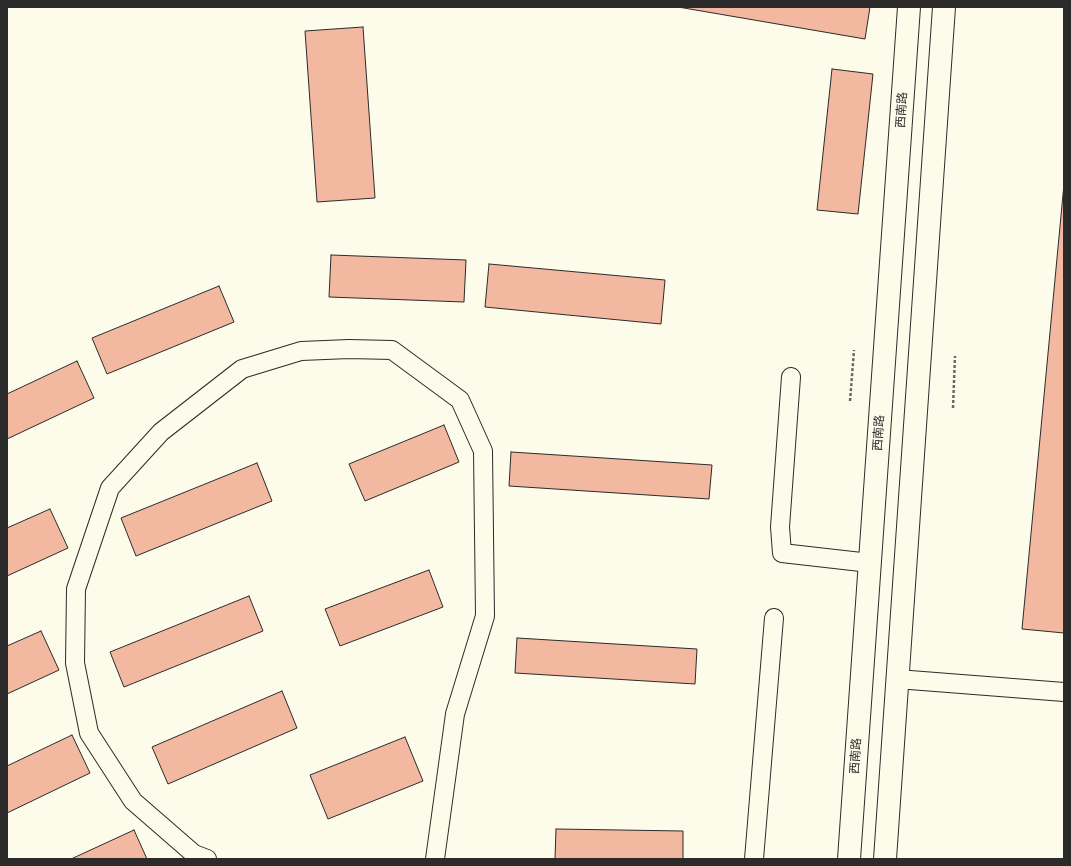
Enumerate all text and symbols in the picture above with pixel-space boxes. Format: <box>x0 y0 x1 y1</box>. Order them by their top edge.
street label: 西南路 <box>894 92 910 128</box>
street label: 西南路 <box>871 415 887 451</box>
street label: 西南路 <box>848 738 864 774</box>

